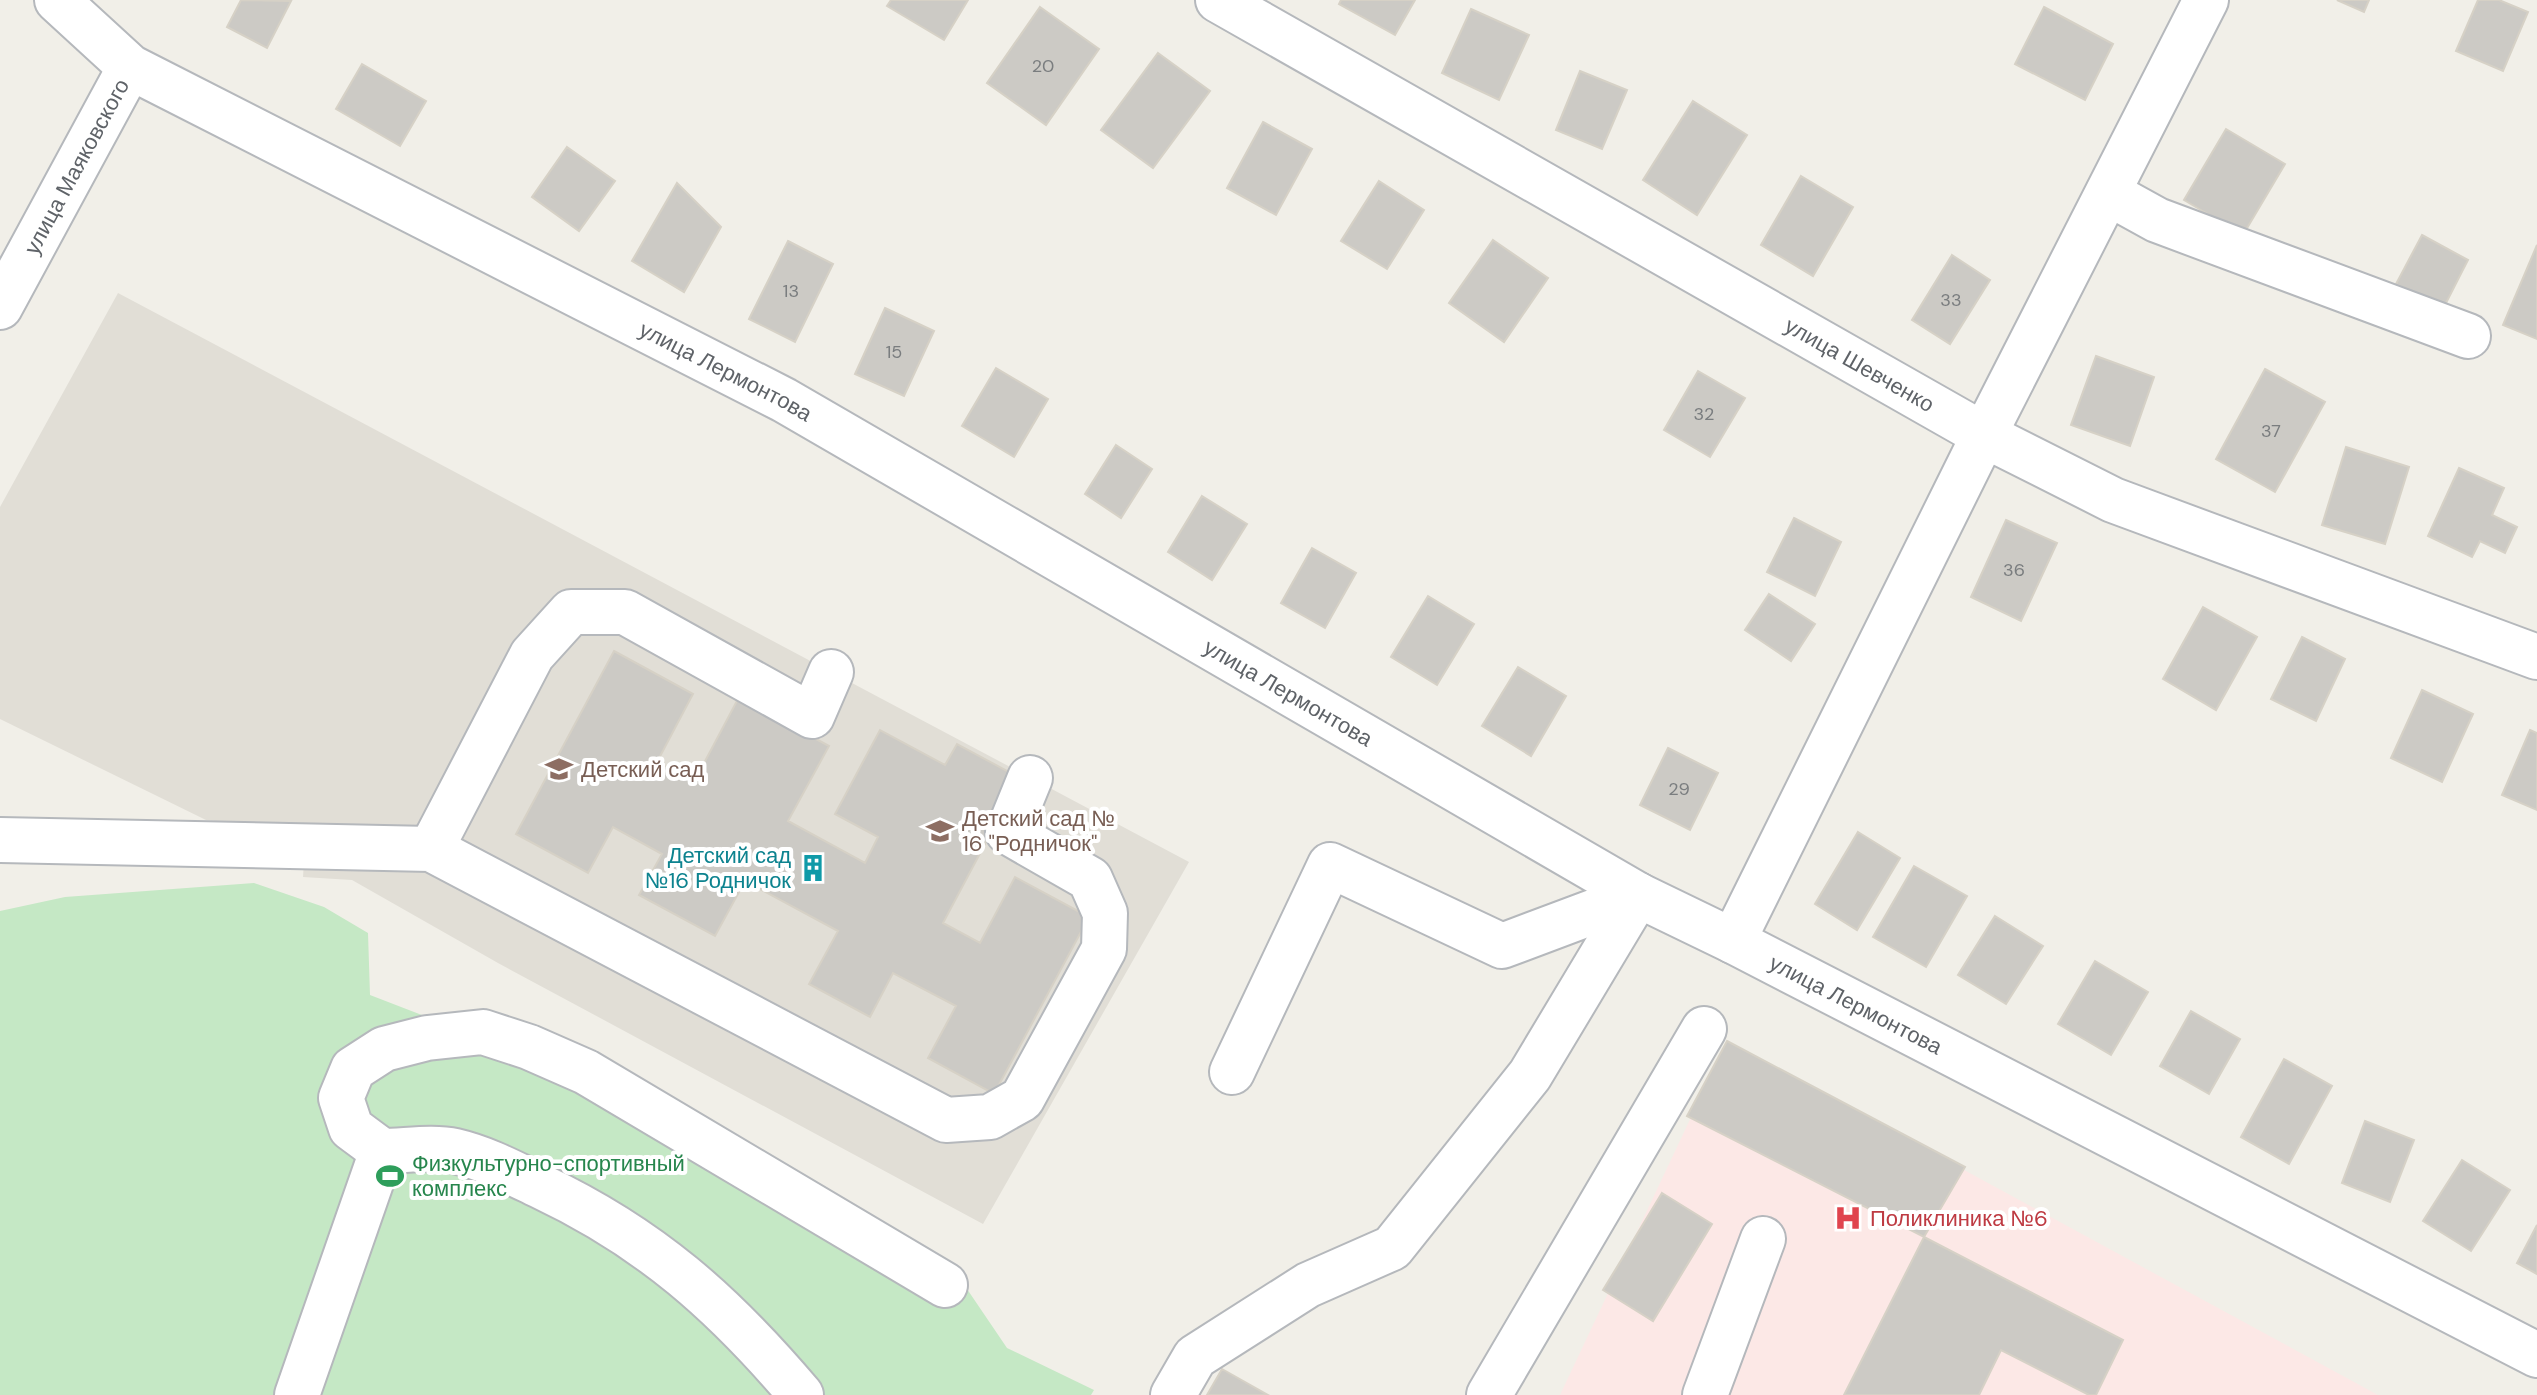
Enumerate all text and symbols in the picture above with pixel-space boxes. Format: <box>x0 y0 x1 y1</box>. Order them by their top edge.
house number: 20 <box>1032 54 1054 78</box>
street label: улица Маяковского <box>17 74 136 259</box>
house number: 13 <box>783 279 799 303</box>
house number: 33 <box>1940 288 1962 312</box>
street label: улица Шевченко <box>1780 311 1939 419</box>
street label: улица Лермонтова <box>634 315 818 429</box>
house number: 15 <box>886 340 902 364</box>
house number: 32 <box>1693 402 1715 426</box>
house number: 37 <box>2261 419 2281 443</box>
house number: 36 <box>2003 558 2025 582</box>
street label: улица Лермонтова <box>1198 632 1379 754</box>
school or university icon: Детский сад <box>544 754 574 784</box>
place label: Детский сад <box>581 755 705 784</box>
house number: 29 <box>1668 777 1690 801</box>
place label: Детский сад № 16 "Родничок" <box>962 804 1115 858</box>
school or university icon: Детский сад № 16 "Родничок" <box>925 816 955 846</box>
place label: Детский сад №16 Родничок <box>645 841 791 895</box>
building icon: Детский сад №16 Родничок <box>798 853 828 883</box>
street label: улица Лермонтова <box>1764 948 1948 1062</box>
place label: Физкультурно-спортивный комплекс <box>412 1149 685 1203</box>
sports icon: Физкультурно-спортивный комплекс <box>375 1161 405 1191</box>
hospital icon: Поликлиника №6 <box>1833 1203 1863 1233</box>
place label: Поликлиника №6 <box>1870 1204 2048 1233</box>

